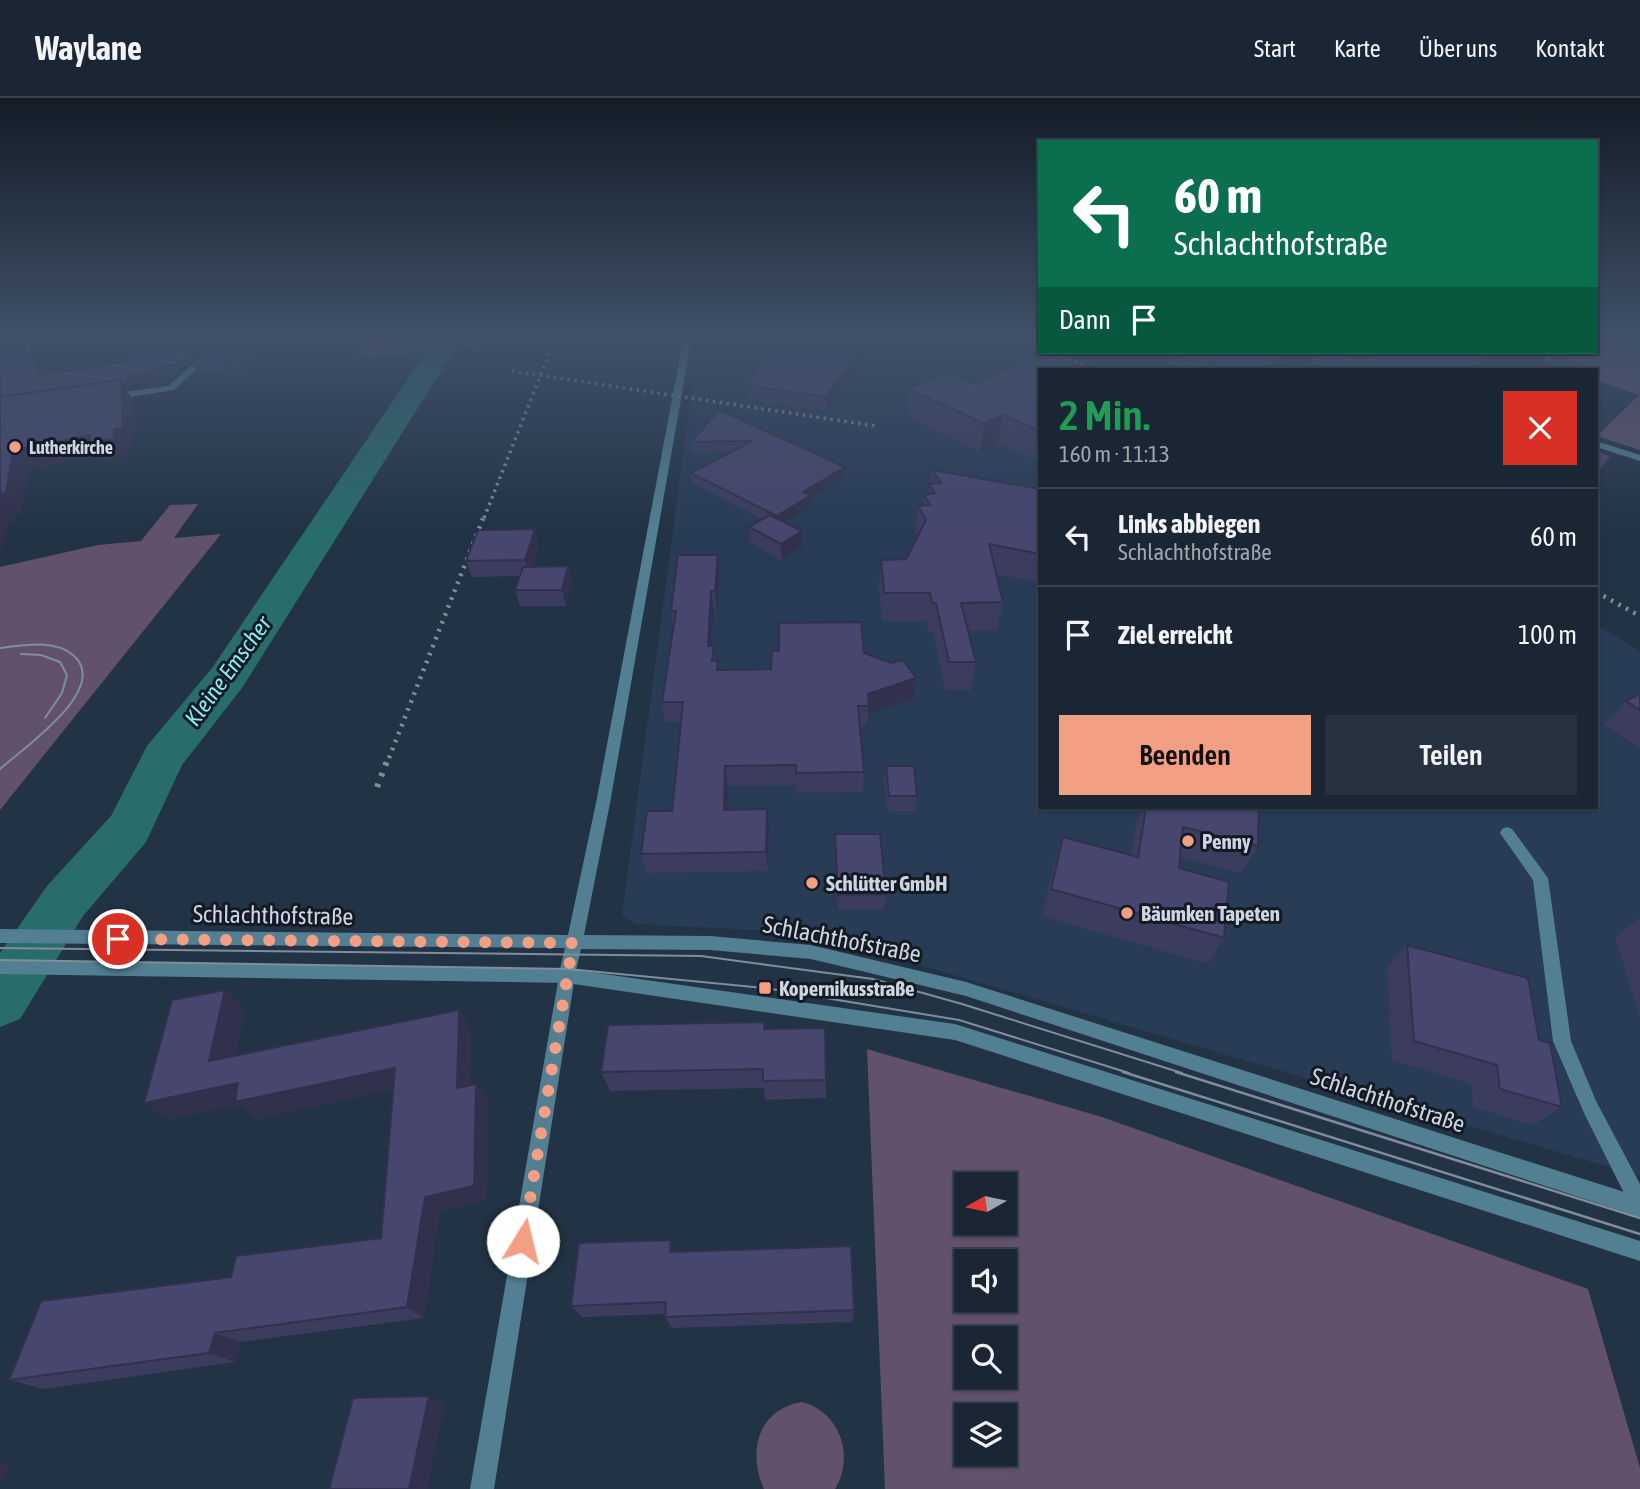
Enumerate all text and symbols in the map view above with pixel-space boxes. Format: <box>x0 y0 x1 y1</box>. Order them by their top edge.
text: Waylane <box>35 29 142 67</box>
text: Start <box>1254 35 1296 62</box>
text: Karte <box>1334 35 1381 62</box>
text: Über uns <box>1419 35 1497 62</box>
text: Kontakt <box>1535 35 1605 62</box>
text: 60 m <box>1174 167 1262 223</box>
icon: left <box>1059 168 1150 259</box>
text: Schlachthofstraße <box>1174 225 1388 262</box>
icon: arrive <box>1125 301 1163 339</box>
text: Dann <box>1059 305 1111 335</box>
text: 2 Min. <box>1059 391 1150 439</box>
button: close <box>1503 391 1577 465</box>
place label: Lutherkirche <box>29 437 113 458</box>
marker: Lutherkirche <box>7 439 23 455</box>
text: 160 m · 11:13 <box>1059 441 1170 467</box>
text: Links abbiegen <box>1118 509 1260 539</box>
icon: left <box>1059 518 1097 556</box>
text: 60 m <box>1530 522 1577 552</box>
text: Schlachthofstraße <box>1118 539 1272 565</box>
water label: Kleine Emscher <box>180 610 277 731</box>
icon: arrive <box>1059 616 1097 654</box>
text: Ziel erreicht <box>1118 620 1233 650</box>
text: 100 m <box>1518 620 1577 650</box>
button: Beenden <box>1059 715 1311 795</box>
button: Teilen <box>1325 715 1577 795</box>
place label: Penny <box>1202 829 1251 853</box>
marker: Penny <box>1180 833 1196 849</box>
place label: Schlütter GmbH <box>826 871 947 895</box>
marker: Schlütter GmbH <box>804 875 820 891</box>
street label: Schlachthofstraße <box>193 900 353 930</box>
place label: Bäumken Tapeten <box>1141 901 1280 925</box>
marker: Bäumken Tapeten <box>1119 905 1135 921</box>
pin <box>88 909 148 969</box>
street label: Schlachthofstraße <box>761 910 923 968</box>
icon: arrive <box>99 920 137 958</box>
place label: Kopernikusstraße <box>779 976 915 1000</box>
marker: Kopernikusstraße <box>757 980 773 996</box>
street label: Schlachthofstraße <box>1308 1062 1468 1138</box>
north arrow <box>954 1172 1017 1236</box>
map controls <box>954 1172 1017 1466</box>
position arrow <box>486 1204 560 1278</box>
button: sound <box>954 1249 1017 1312</box>
button: search <box>954 1326 1017 1389</box>
button: layers <box>954 1403 1017 1466</box>

